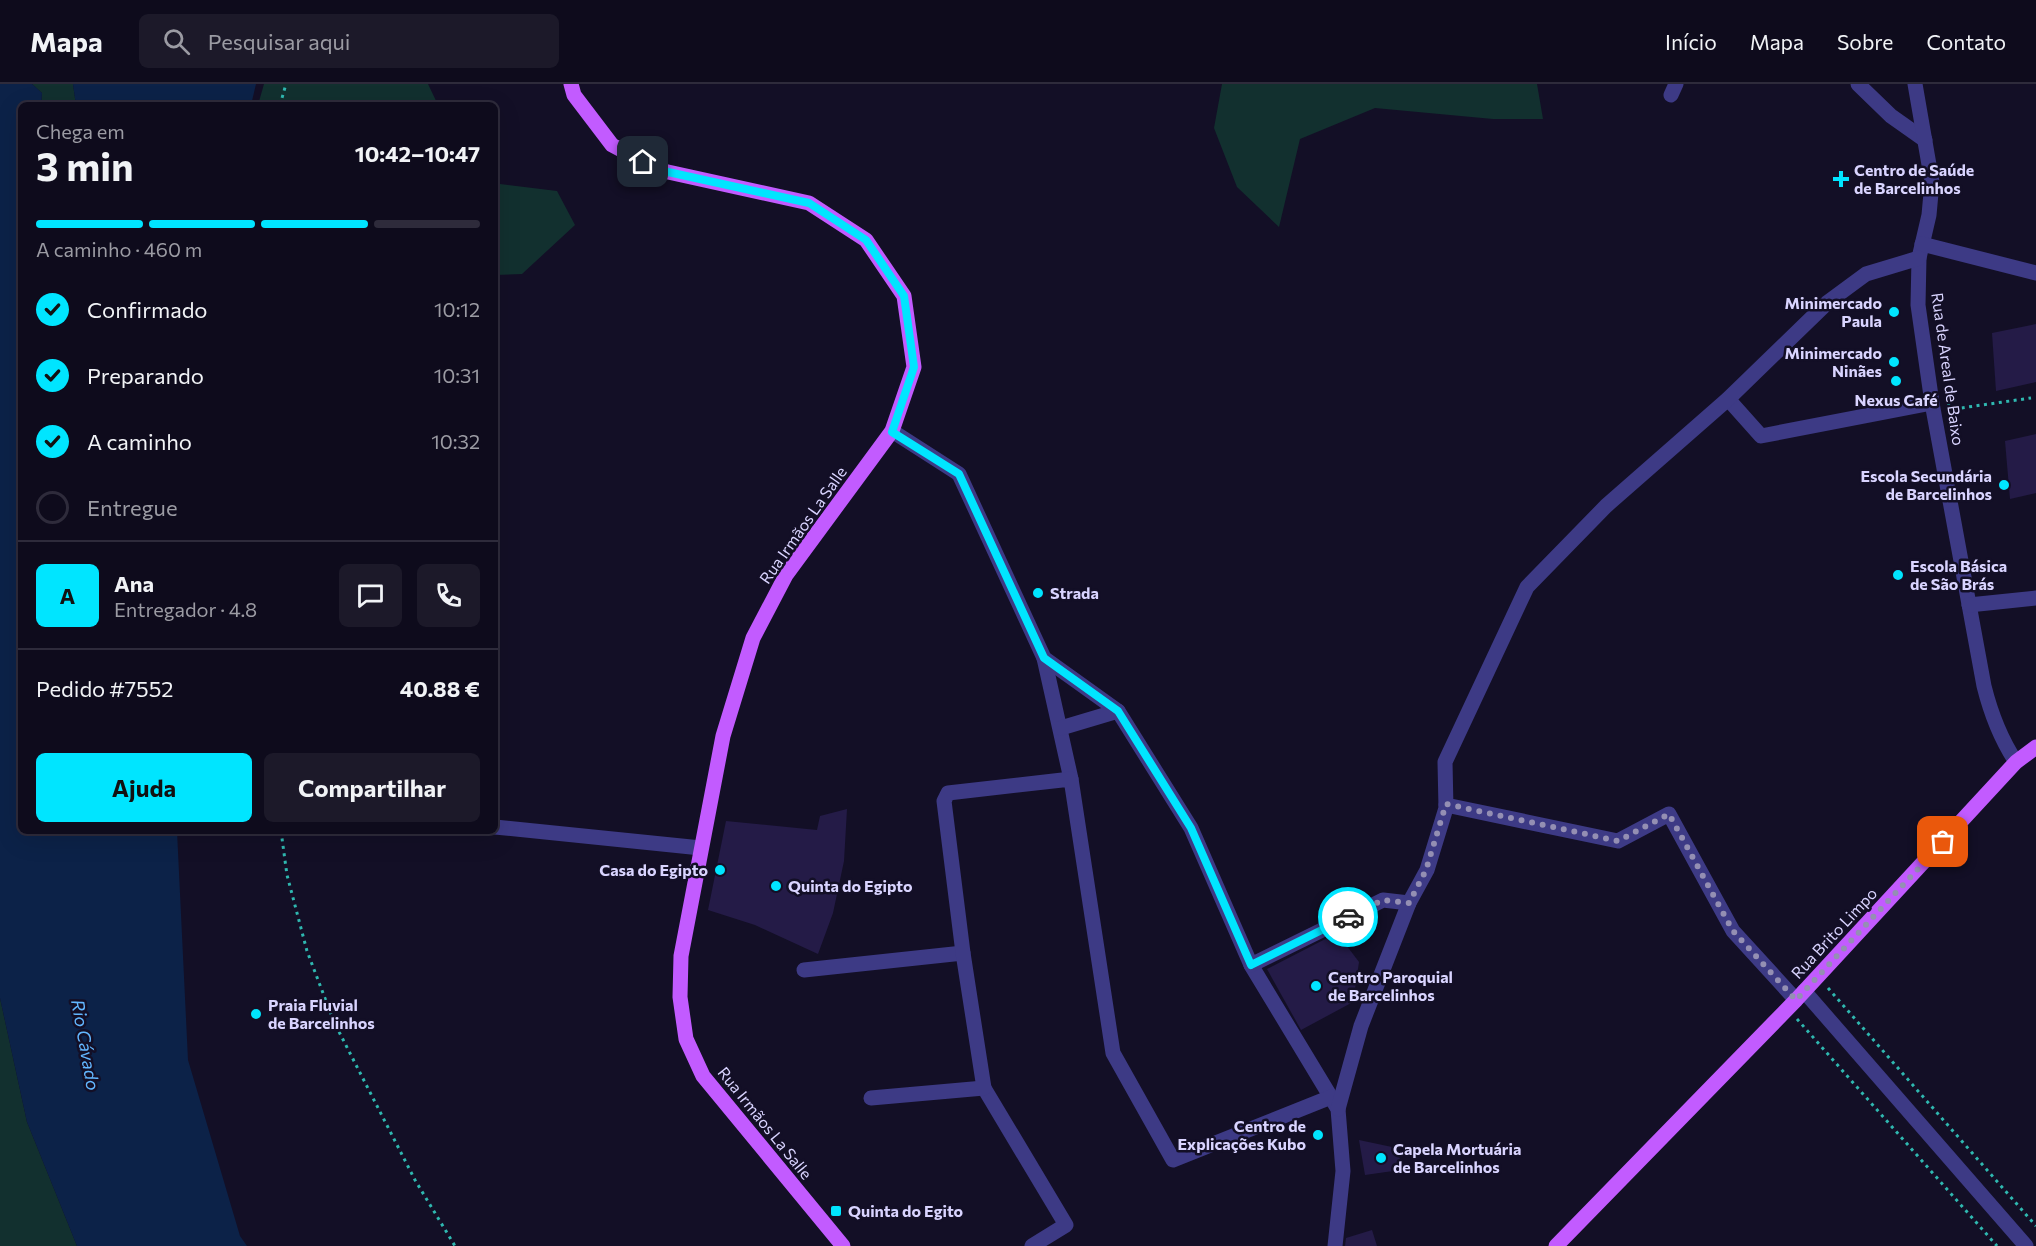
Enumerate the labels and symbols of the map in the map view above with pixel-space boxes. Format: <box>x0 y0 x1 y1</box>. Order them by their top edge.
pin <box>617 136 668 187</box>
place label: Centro de Saúde de Barcelinhos <box>1854 160 1974 197</box>
marker: Centro de Saúde de Barcelinhos <box>1832 170 1850 188</box>
street label: Rua de Areal de Baixo <box>1928 291 1969 447</box>
place label: Minimercado Paula <box>1785 293 1882 330</box>
marker: Minimercado Paula <box>1887 305 1901 319</box>
place label: Minimercado Ninães <box>1785 343 1882 380</box>
marker: Minimercado Ninães <box>1887 355 1901 369</box>
marker: Nexus Café <box>1889 374 1903 388</box>
place label: Nexus Café <box>1854 390 1938 409</box>
street label: Rua Irmãos La Salle <box>755 462 850 587</box>
place label: Escola Secundária de Barcelinhos <box>1861 466 1992 503</box>
marker: Escola Secundária de Barcelinhos <box>1997 478 2011 492</box>
place label: Escola Básica de São Brás <box>1910 556 2007 593</box>
marker: Escola Básica de São Brás <box>1891 568 1905 582</box>
place label: Strada <box>1050 583 1099 602</box>
marker: Strada <box>1031 586 1045 600</box>
pin <box>1917 816 1968 867</box>
place label: Casa do Egipto <box>599 860 708 879</box>
marker: Casa do Egipto <box>713 863 727 877</box>
place label: Quinta do Egipto <box>788 876 913 895</box>
marker: Quinta do Egipto <box>769 879 783 893</box>
street label: Rua Brito Limpo <box>1787 883 1881 982</box>
courier <box>1318 887 1378 947</box>
place label: Centro Paroquial de Barcelinhos <box>1328 967 1453 1004</box>
marker: Centro Paroquial de Barcelinhos <box>1309 979 1323 993</box>
place label: Praia Fluvial de Barcelinhos <box>268 995 375 1032</box>
water label: Rio Cávado <box>67 998 105 1092</box>
marker: Praia Fluvial de Barcelinhos <box>249 1007 263 1021</box>
street label: Rua Irmãos La Salle <box>714 1063 816 1183</box>
place label: Centro de Explicações Kubo <box>1178 1116 1306 1153</box>
marker: Centro de Explicações Kubo <box>1311 1128 1325 1142</box>
place label: Capela Mortuária de Barcelinhos <box>1393 1139 1521 1176</box>
marker: Capela Mortuária de Barcelinhos <box>1374 1151 1388 1165</box>
place label: Quinta do Egito <box>848 1201 964 1220</box>
marker: Quinta do Egito <box>829 1204 843 1218</box>

